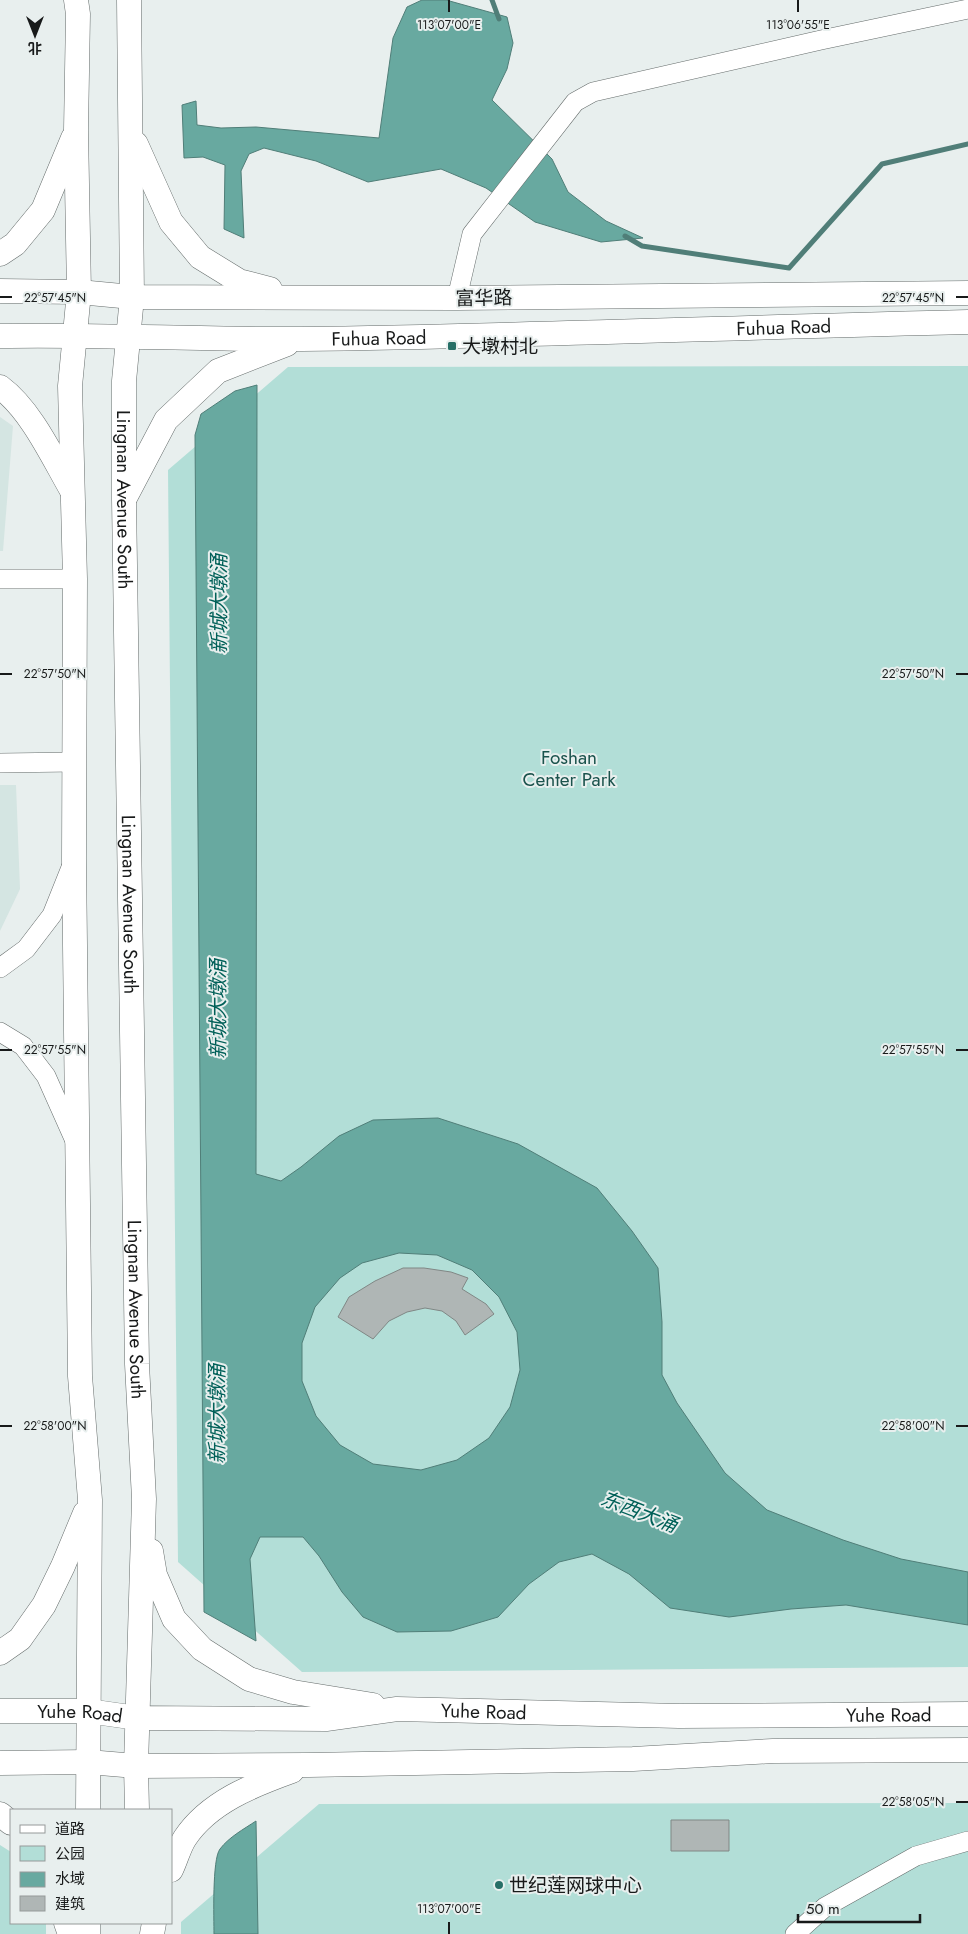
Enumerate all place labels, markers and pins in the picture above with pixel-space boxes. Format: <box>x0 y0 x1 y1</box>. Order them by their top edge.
place label: 大墩村北 <box>462 333 538 360</box>
marker: 大墩村北 <box>446 340 458 352</box>
place label: 世纪莲网球中心 <box>509 1872 642 1899</box>
marker: 世纪莲网球中心 <box>493 1879 505 1891</box>

